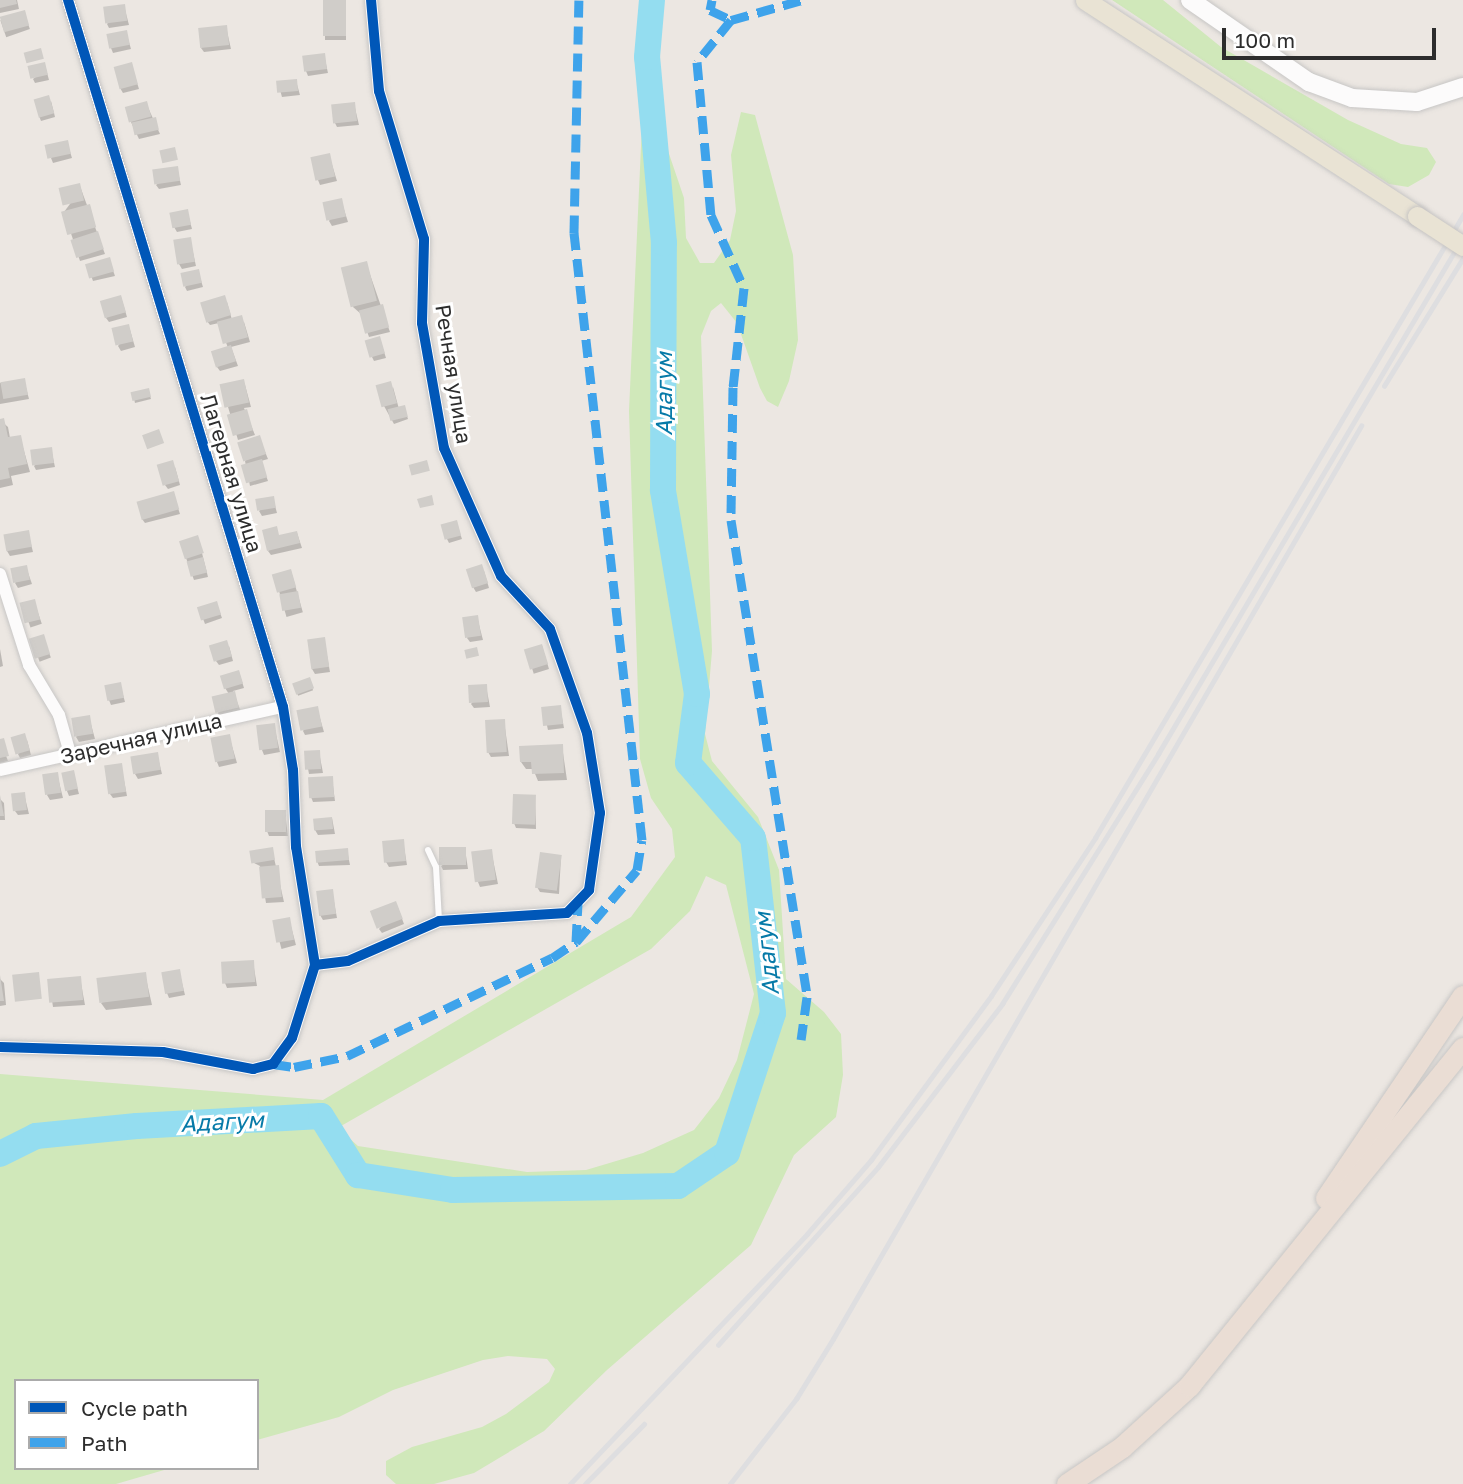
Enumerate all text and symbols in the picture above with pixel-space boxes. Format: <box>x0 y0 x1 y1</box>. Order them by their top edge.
scale bar <box>1225 14 1438 58</box>
text: 100 m <box>1235 27 1295 53</box>
street label: Речная улица <box>431 302 477 446</box>
water label: Адагум <box>649 352 677 436</box>
street label: Лагерная улица <box>196 390 268 556</box>
street label: Заречная улица <box>58 707 224 769</box>
water label: Адагум <box>748 911 784 997</box>
water label: Адагум <box>180 1105 264 1137</box>
legend <box>14 1379 259 1470</box>
text: Cycle path <box>81 1395 188 1421</box>
text: Path <box>81 1430 128 1456</box>

